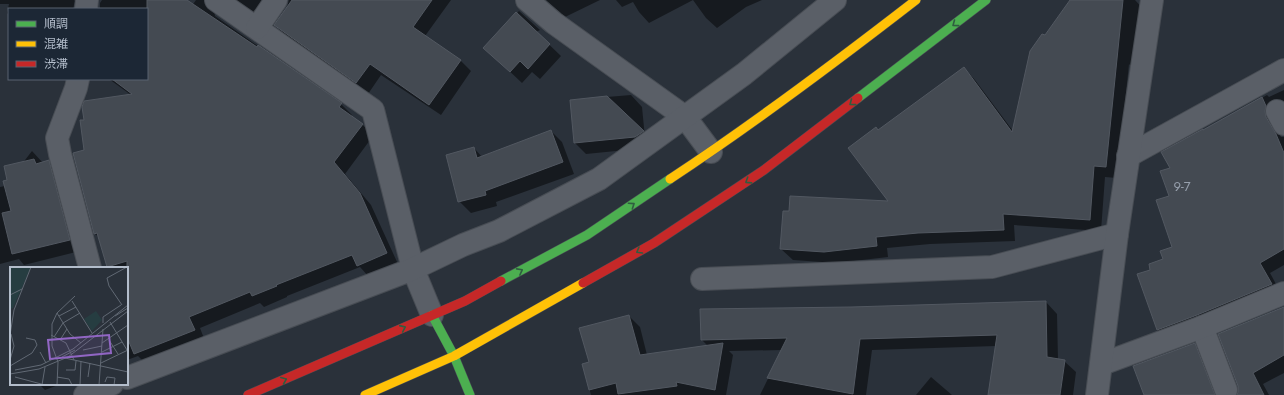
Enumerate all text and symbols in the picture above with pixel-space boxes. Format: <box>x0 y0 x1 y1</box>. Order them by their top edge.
legend <box>8 8 148 80</box>
text: 順調 <box>44 15 68 33</box>
one-way arrow <box>953 19 960 26</box>
text: 混雑 <box>44 35 68 53</box>
text: 渋滞 <box>44 55 68 73</box>
one-way arrow <box>850 98 857 105</box>
one-way arrow <box>745 176 752 184</box>
house number: 9-7 <box>1173 177 1191 196</box>
one-way arrow <box>628 202 635 210</box>
one-way arrow <box>636 247 643 254</box>
inset map <box>10 267 128 385</box>
one-way arrow <box>516 268 523 275</box>
one-way arrow <box>400 324 407 332</box>
one-way arrow <box>281 376 288 384</box>

